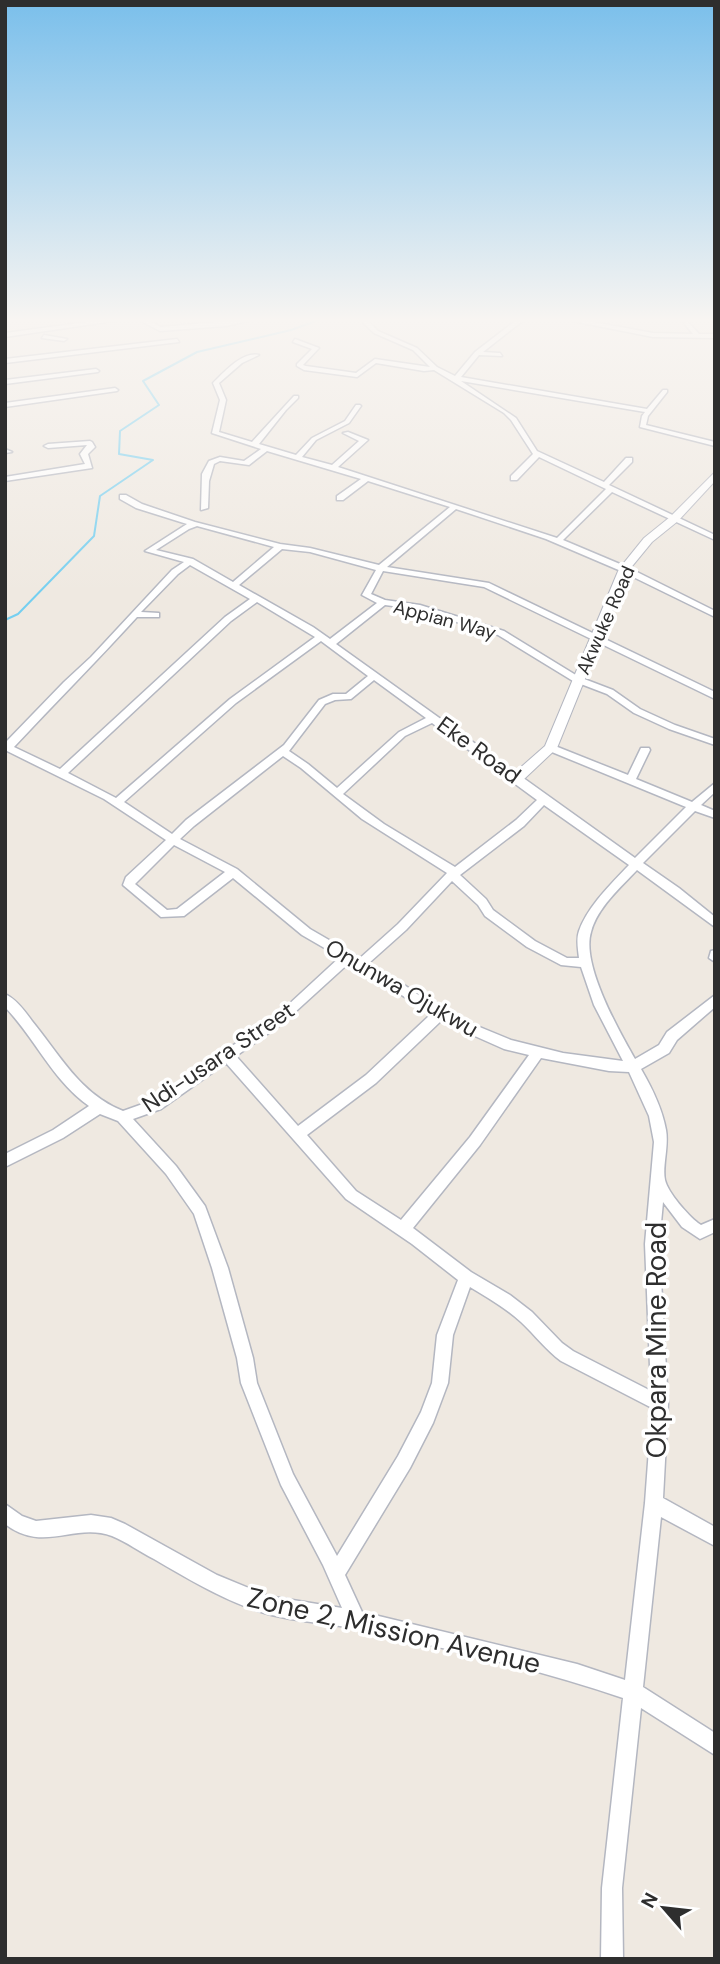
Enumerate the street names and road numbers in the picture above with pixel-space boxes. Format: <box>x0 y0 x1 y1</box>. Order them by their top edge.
street label: Akwuke Road <box>570 562 641 679</box>
street label: Appian Way <box>391 594 499 645</box>
street label: Eke Road <box>431 710 527 790</box>
street label: Onunwa Ojukwu <box>320 932 484 1044</box>
street label: Ndi-usara Street <box>136 995 300 1119</box>
street label: Okpara Mine Road <box>638 1222 675 1458</box>
street label: Zone 2, Mission Avenue <box>243 1579 544 1682</box>

